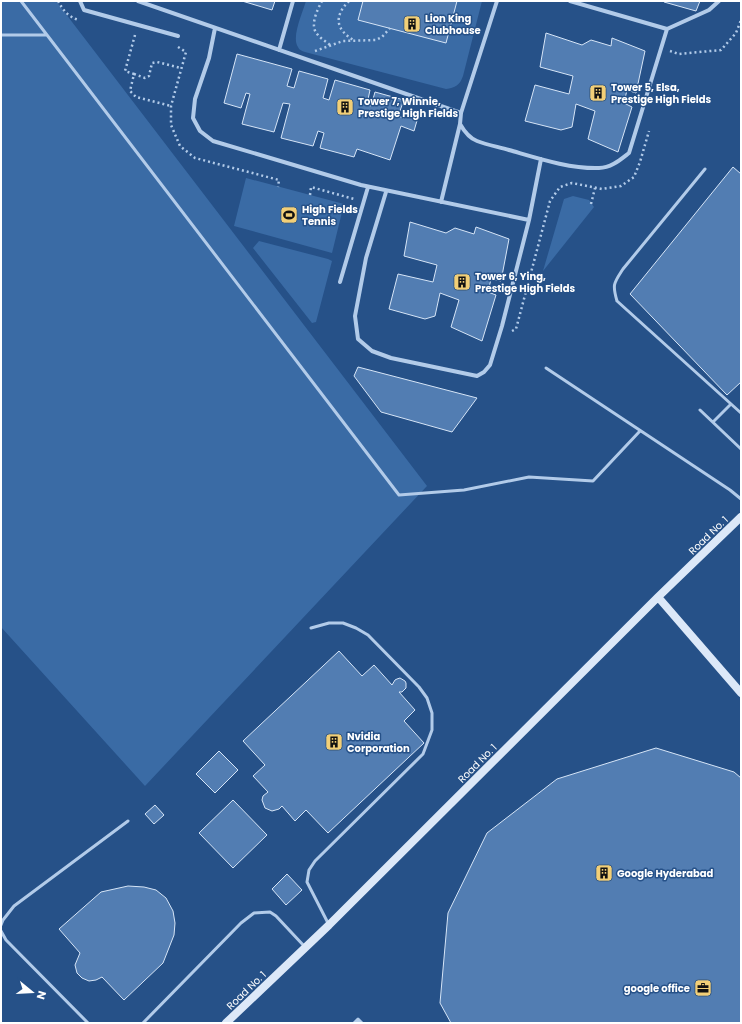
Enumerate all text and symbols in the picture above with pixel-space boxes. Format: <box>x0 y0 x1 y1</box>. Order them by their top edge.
place label: Lion King Clubhouse <box>425 11 481 38</box>
building icon: Lion King Clubhouse <box>402 14 422 34</box>
place label: Tower 5, Elsa, Prestige High Fields <box>611 80 712 107</box>
building icon: Tower 5, Elsa, Prestige High Fields <box>588 83 608 103</box>
place label: Tower 7, Winnie, Prestige High Fields <box>358 94 459 121</box>
building icon: Tower 7, Winnie, Prestige High Fields <box>335 97 355 117</box>
place label: High Fields Tennis <box>302 202 358 229</box>
sports icon: High Fields Tennis <box>279 205 299 225</box>
place label: Tower 6, Ying, Prestige High Fields <box>475 269 576 296</box>
building icon: Tower 6, Ying, Prestige High Fields <box>452 272 472 292</box>
street label: Road No. 1 <box>685 513 732 558</box>
place label: Nvidia Corporation <box>347 729 410 756</box>
building icon: Nvidia Corporation <box>324 732 344 752</box>
street label: Road No. 1 <box>454 740 500 786</box>
building icon: Google Hyderabad <box>594 863 614 883</box>
place label: Google Hyderabad <box>617 866 714 881</box>
street label: Road No. 1 <box>223 968 270 1013</box>
north arrow <box>12 972 52 1012</box>
office icon: google office <box>693 978 713 998</box>
place label: google office <box>624 981 690 996</box>
text: N <box>33 989 50 1002</box>

